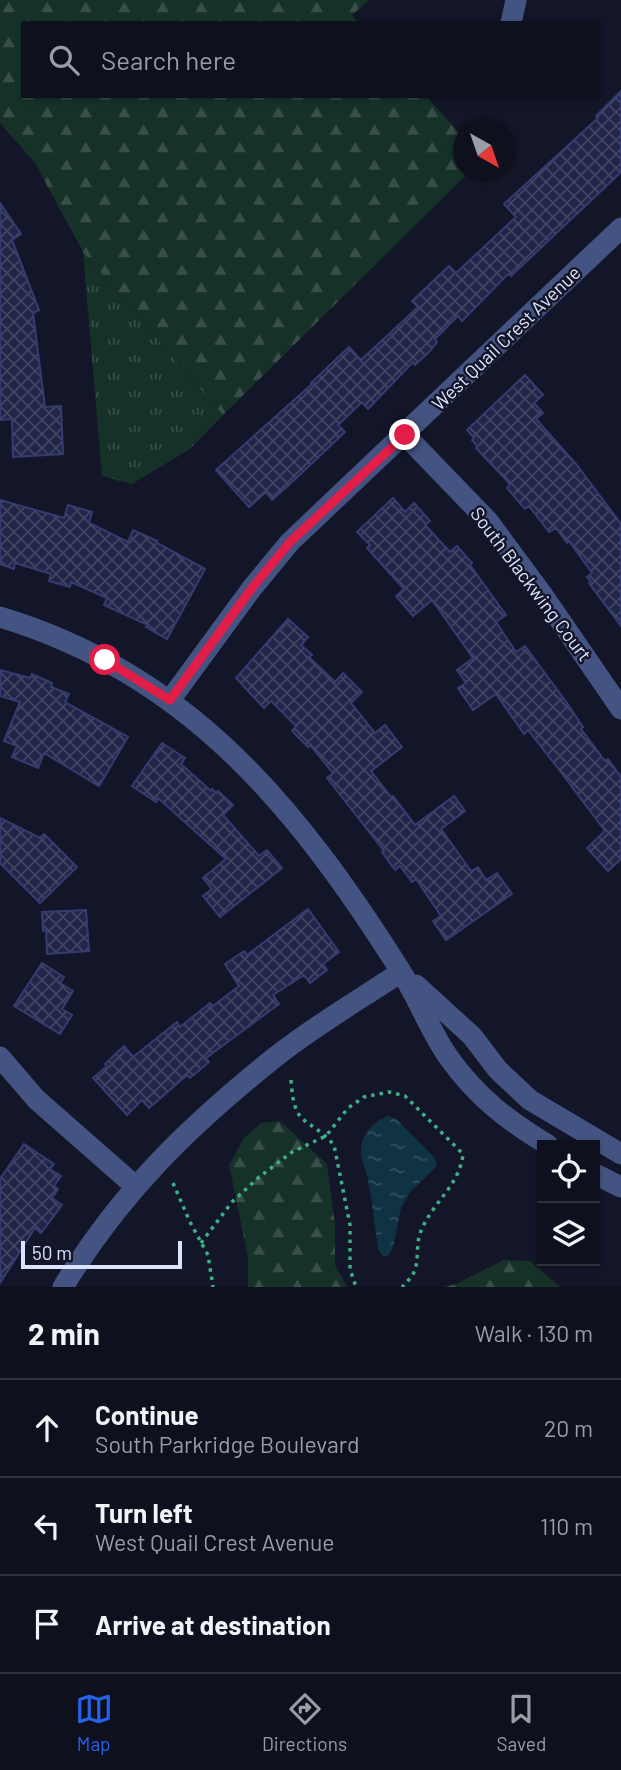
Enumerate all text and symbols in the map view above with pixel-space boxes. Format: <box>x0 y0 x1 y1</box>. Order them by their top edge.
search box <box>21 21 600 98</box>
icon: search <box>45 41 83 79</box>
text: Search here <box>101 44 236 75</box>
north arrow <box>453 119 516 182</box>
street label: West Quail Crest Avenue <box>426 261 585 415</box>
route end <box>389 419 420 450</box>
street label: South Blackwing Court <box>466 502 597 665</box>
route start <box>89 644 120 675</box>
map controls <box>537 1140 600 1266</box>
button: locate <box>537 1140 600 1203</box>
button: layers <box>537 1203 600 1266</box>
scale bar <box>21 1238 182 1270</box>
text: 50 m <box>32 1241 72 1264</box>
text: 2 min <box>28 1315 100 1351</box>
text: Walk · 130 m <box>475 1319 593 1347</box>
text: Continue <box>95 1399 199 1430</box>
icon: ahead <box>28 1409 66 1447</box>
text: 20 m <box>544 1414 593 1442</box>
text: South Parkridge Boulevard <box>95 1430 360 1458</box>
text: Turn left <box>95 1497 193 1528</box>
icon: left <box>28 1507 66 1545</box>
text: 110 m <box>540 1512 593 1540</box>
text: West Quail Crest Avenue <box>95 1528 335 1556</box>
icon: arrive <box>28 1605 66 1643</box>
text: Arrive at destination <box>95 1609 331 1640</box>
tab: Map <box>75 1690 113 1755</box>
tab: Directions <box>262 1690 347 1755</box>
tab: Saved <box>496 1690 546 1755</box>

